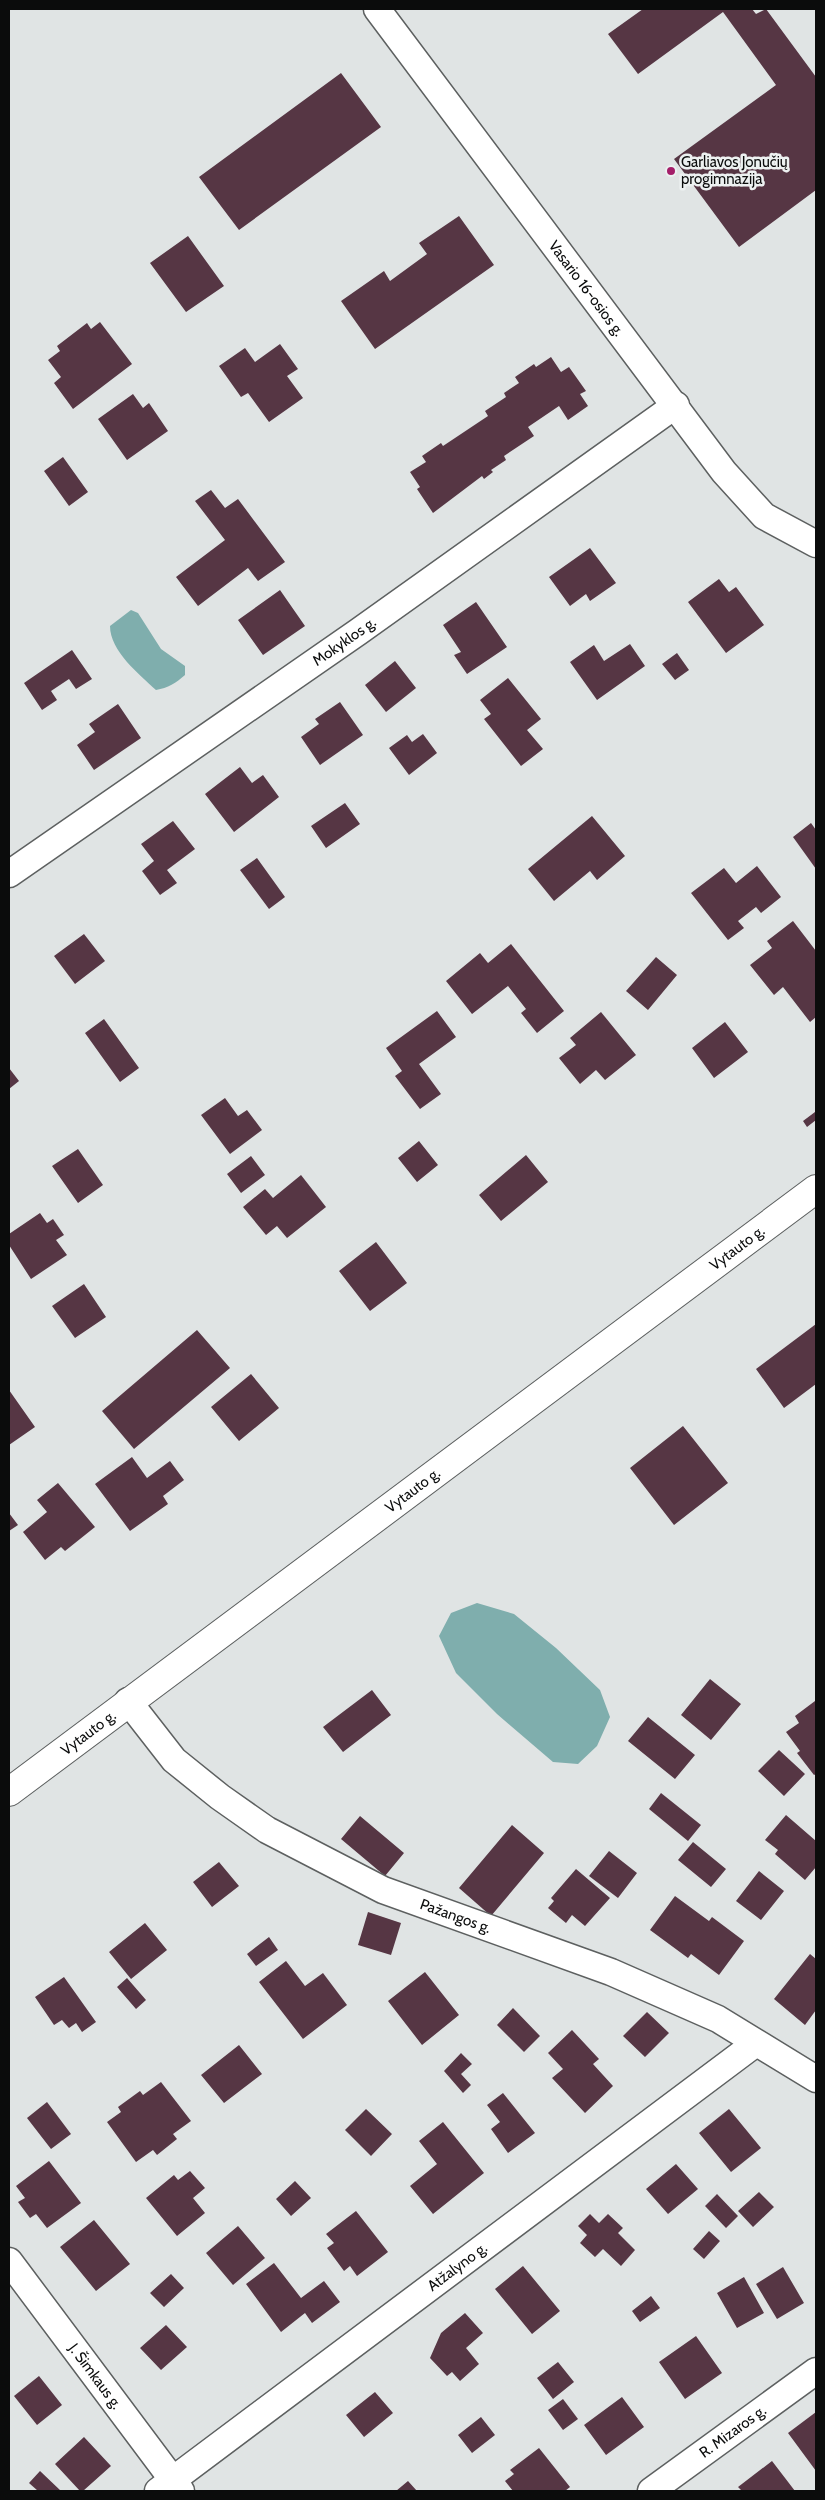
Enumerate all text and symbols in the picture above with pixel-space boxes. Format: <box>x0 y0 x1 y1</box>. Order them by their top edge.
place label: Garliavos Jonučių progimnazija <box>681 153 788 188</box>
marker: Garliavos Jonučių progimnazija <box>665 165 677 177</box>
street label: Vasario 16-osios g. <box>545 237 628 340</box>
street label: Mokyklos g. <box>309 613 379 670</box>
street label: Vytauto g. <box>706 1222 768 1274</box>
street label: Vytauto g. <box>382 1464 444 1517</box>
street label: Vytauto g. <box>57 1706 119 1759</box>
street label: Pažangos g. <box>418 1895 494 1937</box>
street label: Atžalyno g. <box>424 2239 491 2295</box>
street label: J. Šimkaus g. <box>64 2339 126 2413</box>
street label: R. Mizaros g. <box>696 2401 770 2462</box>

